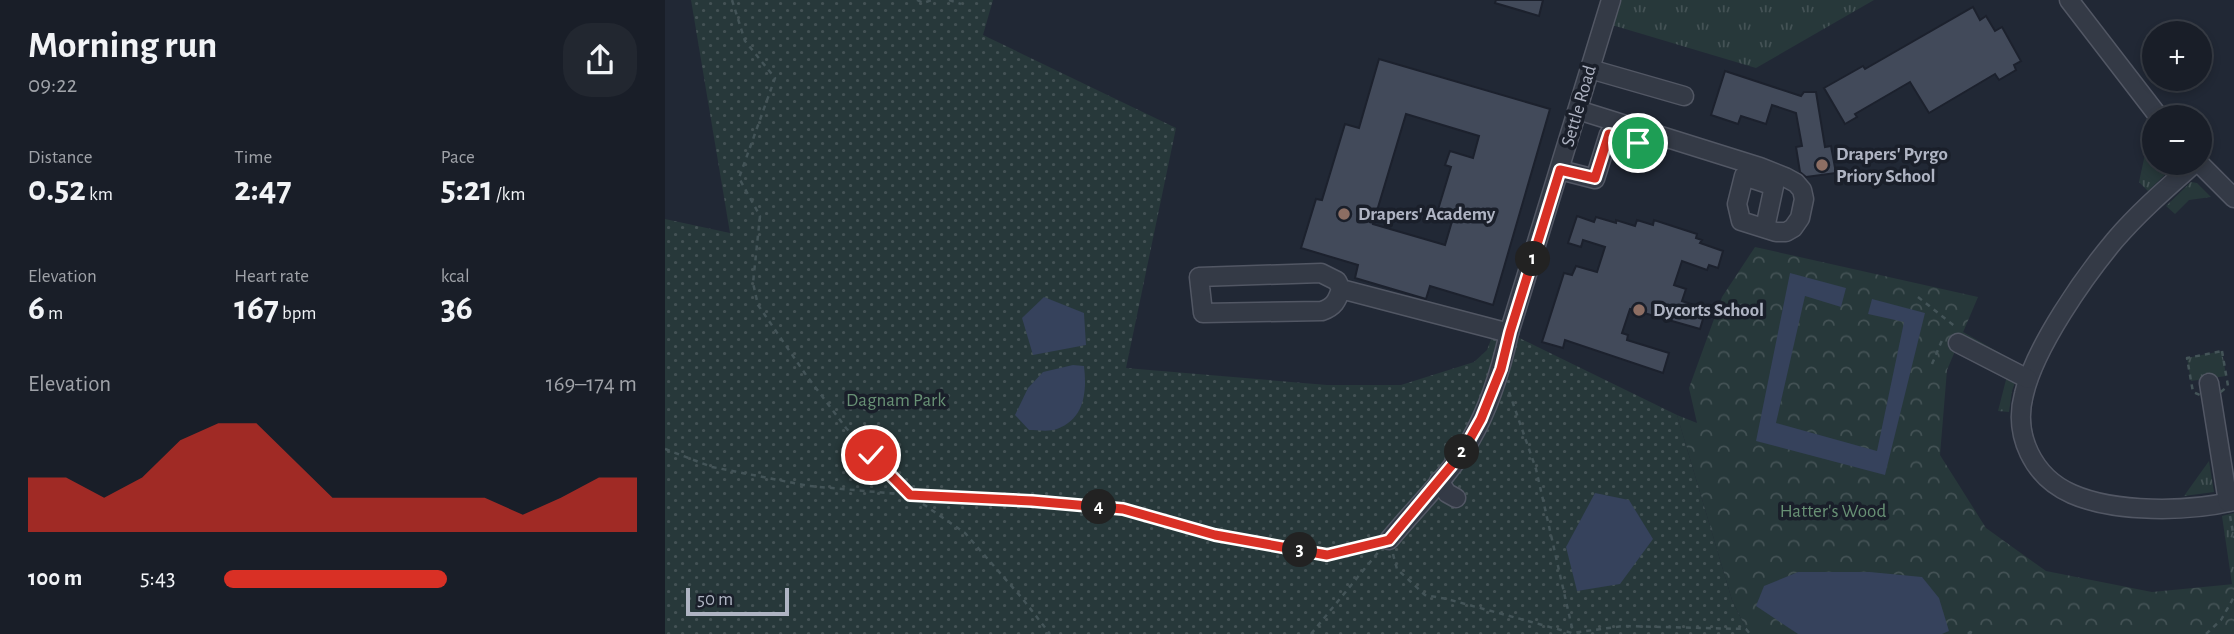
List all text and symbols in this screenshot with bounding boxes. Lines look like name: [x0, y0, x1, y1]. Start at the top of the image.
map controls: [2142, 21, 2212, 175]
button: +: [2142, 21, 2212, 91]
button: share: [563, 23, 637, 97]
text: Morning run: [28, 27, 217, 65]
street label: Settle Road: [1558, 63, 1600, 149]
text: 09:22: [28, 74, 77, 97]
button: −: [2142, 105, 2212, 175]
pin: [1608, 113, 1668, 173]
icon: arrive: [1619, 124, 1657, 162]
place label: Drapers' Pyrgo Priory School: [1836, 145, 1948, 186]
text: Distance: [28, 148, 92, 167]
text: Time: [234, 148, 272, 167]
text: Pace: [441, 148, 475, 167]
marker: Drapers' Pyrgo Priory School: [1814, 157, 1830, 173]
text: 0.52: [28, 172, 86, 207]
text: 2:47: [234, 172, 292, 207]
text: 5:21: [441, 172, 493, 207]
text: km: [86, 185, 113, 204]
text: /km: [493, 185, 525, 204]
place label: Drapers' Academy: [1358, 205, 1496, 224]
marker: Drapers' Academy: [1336, 206, 1352, 222]
pin: 1: [1515, 242, 1551, 276]
text: 1: [1529, 249, 1536, 268]
text: Elevation: [28, 267, 97, 286]
text: Heart rate: [234, 267, 309, 286]
text: kcal: [441, 267, 470, 286]
text: 6: [28, 291, 45, 326]
text: 167: [234, 291, 279, 326]
text: 36: [441, 291, 473, 326]
place label: Dycorts School: [1653, 301, 1764, 320]
marker: Dycorts School: [1631, 302, 1647, 318]
text: m: [45, 304, 63, 323]
text: bpm: [279, 304, 317, 323]
text: Elevation: [28, 373, 111, 396]
text: 169–174 m: [546, 373, 637, 396]
park label: Dagnam Park: [846, 391, 946, 410]
pin: [841, 425, 901, 485]
pin: 2: [1445, 434, 1479, 470]
icon: check: [852, 436, 890, 474]
text: 2: [1457, 442, 1466, 461]
pin: 4: [1081, 490, 1117, 524]
text: 4: [1094, 497, 1103, 516]
park label: Hatter's Wood: [1780, 502, 1886, 521]
pin: 3: [1283, 532, 1317, 568]
text: 3: [1295, 540, 1304, 559]
text: 100 m: [28, 567, 82, 590]
text: 5:43: [140, 567, 175, 590]
scale bar: [686, 585, 789, 617]
text: 50 m: [697, 590, 733, 609]

